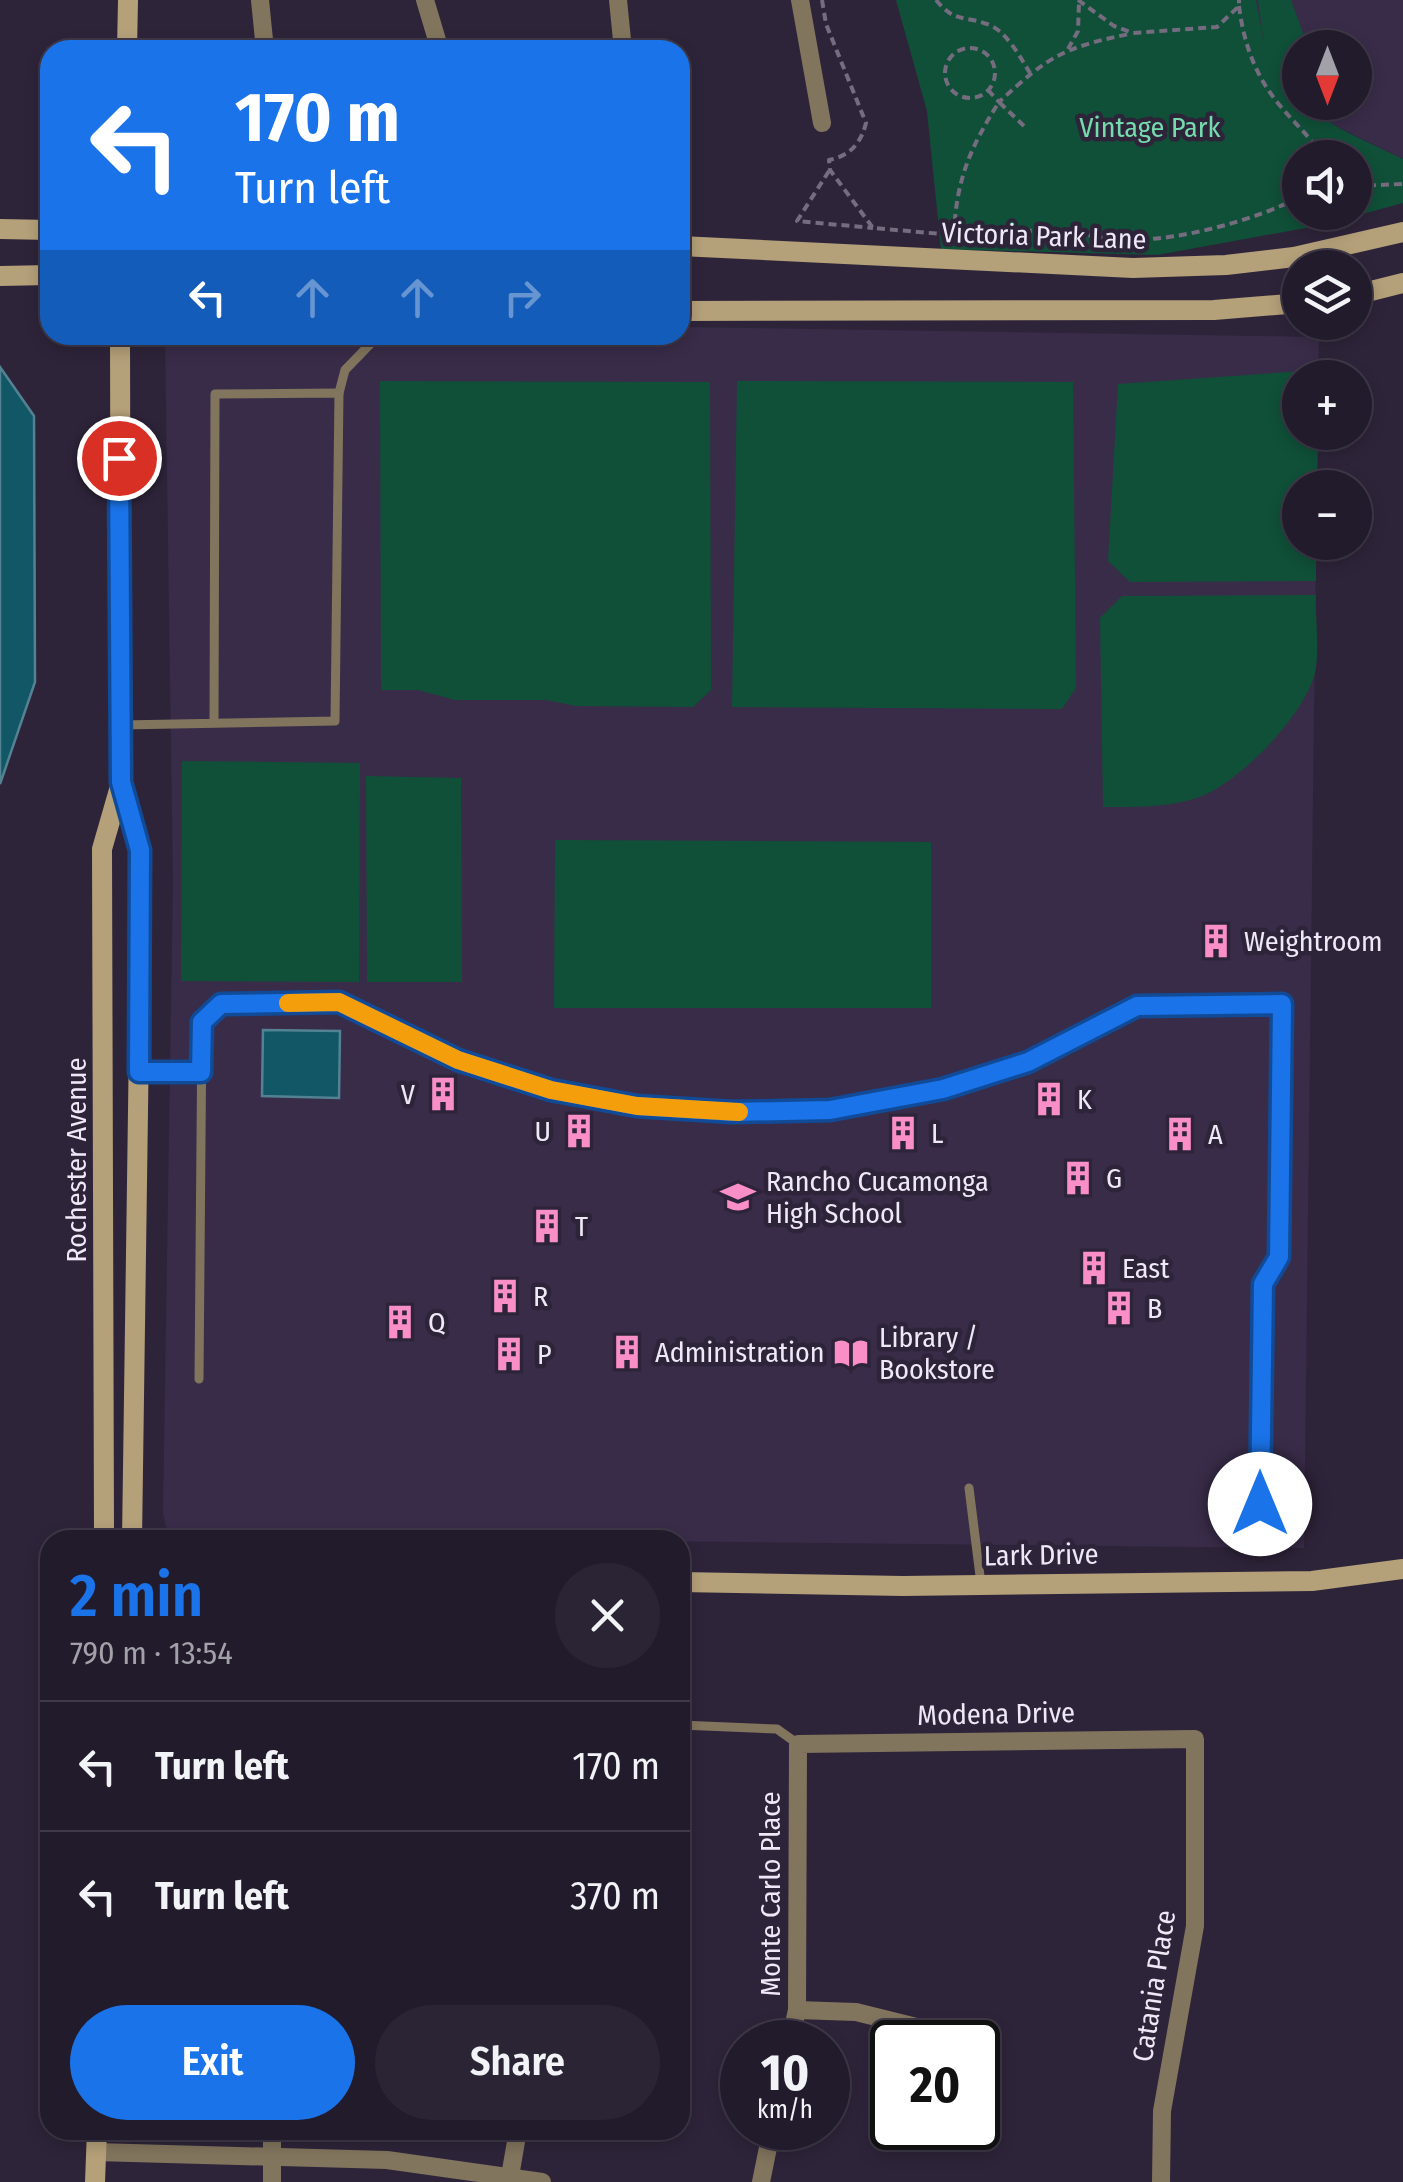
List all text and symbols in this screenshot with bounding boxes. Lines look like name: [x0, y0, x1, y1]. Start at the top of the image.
north arrow: [1282, 30, 1372, 120]
map controls: [1282, 30, 1372, 560]
text: 170 m: [235, 76, 400, 160]
icon: left: [70, 80, 200, 210]
park label: Vintage Park: [1079, 111, 1222, 144]
button: sound: [1282, 140, 1372, 230]
text: Turn left: [235, 161, 390, 215]
street label: Victoria Park Lane: [941, 216, 1147, 256]
button: layers: [1282, 250, 1372, 340]
icon: left: [180, 270, 235, 325]
icon: ahead: [285, 270, 340, 325]
icon: ahead: [390, 270, 445, 325]
icon: right: [495, 270, 550, 325]
button: +: [1282, 360, 1372, 450]
pin: [77, 416, 162, 501]
icon: arrive: [92, 431, 147, 486]
button: −: [1282, 470, 1372, 560]
building icon: Weightroom: [1197, 922, 1235, 960]
place label: Weightroom: [1244, 925, 1383, 958]
street label: Rochester Avenue: [60, 1057, 93, 1263]
building icon: V: [424, 1075, 462, 1113]
place label: V: [401, 1078, 416, 1111]
building icon: K: [1030, 1080, 1068, 1118]
place label: K: [1077, 1083, 1092, 1116]
building icon: U: [560, 1112, 598, 1150]
building icon: L: [884, 1114, 922, 1152]
place label: U: [535, 1115, 551, 1148]
building icon: A: [1161, 1115, 1199, 1153]
place label: L: [931, 1117, 944, 1150]
place label: A: [1208, 1118, 1223, 1151]
building icon: G: [1059, 1159, 1097, 1197]
place label: G: [1106, 1162, 1122, 1195]
place label: Rancho Cucamonga High School: [766, 1165, 989, 1230]
school or university icon: Rancho Cucamonga High School: [719, 1178, 757, 1216]
building icon: T: [528, 1207, 566, 1245]
place label: T: [575, 1210, 588, 1243]
building icon: East: [1075, 1249, 1113, 1287]
place label: East: [1122, 1252, 1170, 1285]
building icon: R: [486, 1277, 524, 1315]
place label: R: [533, 1280, 548, 1313]
building icon: B: [1100, 1289, 1138, 1327]
place label: B: [1147, 1292, 1162, 1325]
building icon: Q: [381, 1303, 419, 1341]
place label: Q: [428, 1306, 446, 1339]
place label: Library / Bookstore: [879, 1321, 995, 1386]
building icon: Administration: [608, 1333, 646, 1371]
library icon: Library / Bookstore: [832, 1334, 870, 1372]
building icon: P: [490, 1335, 528, 1373]
place label: Administration: [655, 1336, 825, 1369]
place label: P: [537, 1338, 552, 1371]
position arrow: [1208, 1452, 1312, 1556]
street label: Lark Drive: [983, 1538, 1099, 1572]
text: 2 min: [70, 1560, 203, 1632]
button: close: [555, 1563, 660, 1668]
text: 790 m · 13:54: [70, 1634, 233, 1672]
street label: Modena Drive: [917, 1696, 1075, 1732]
icon: left: [70, 1739, 125, 1794]
text: Turn left: [155, 1743, 289, 1789]
text: 170 m: [572, 1743, 660, 1789]
street label: Monte Carlo Place: [754, 1791, 787, 1997]
icon: left: [70, 1869, 125, 1924]
text: Turn left: [155, 1873, 289, 1919]
text: 370 m: [570, 1873, 660, 1919]
street label: Catania Place: [1126, 1908, 1182, 2064]
button: Exit: [70, 2005, 355, 2120]
button: Share: [375, 2005, 660, 2120]
speed limit sign: 20: [870, 2020, 1000, 2150]
text: 10: [761, 2043, 809, 2103]
text: km/h: [757, 2095, 813, 2125]

